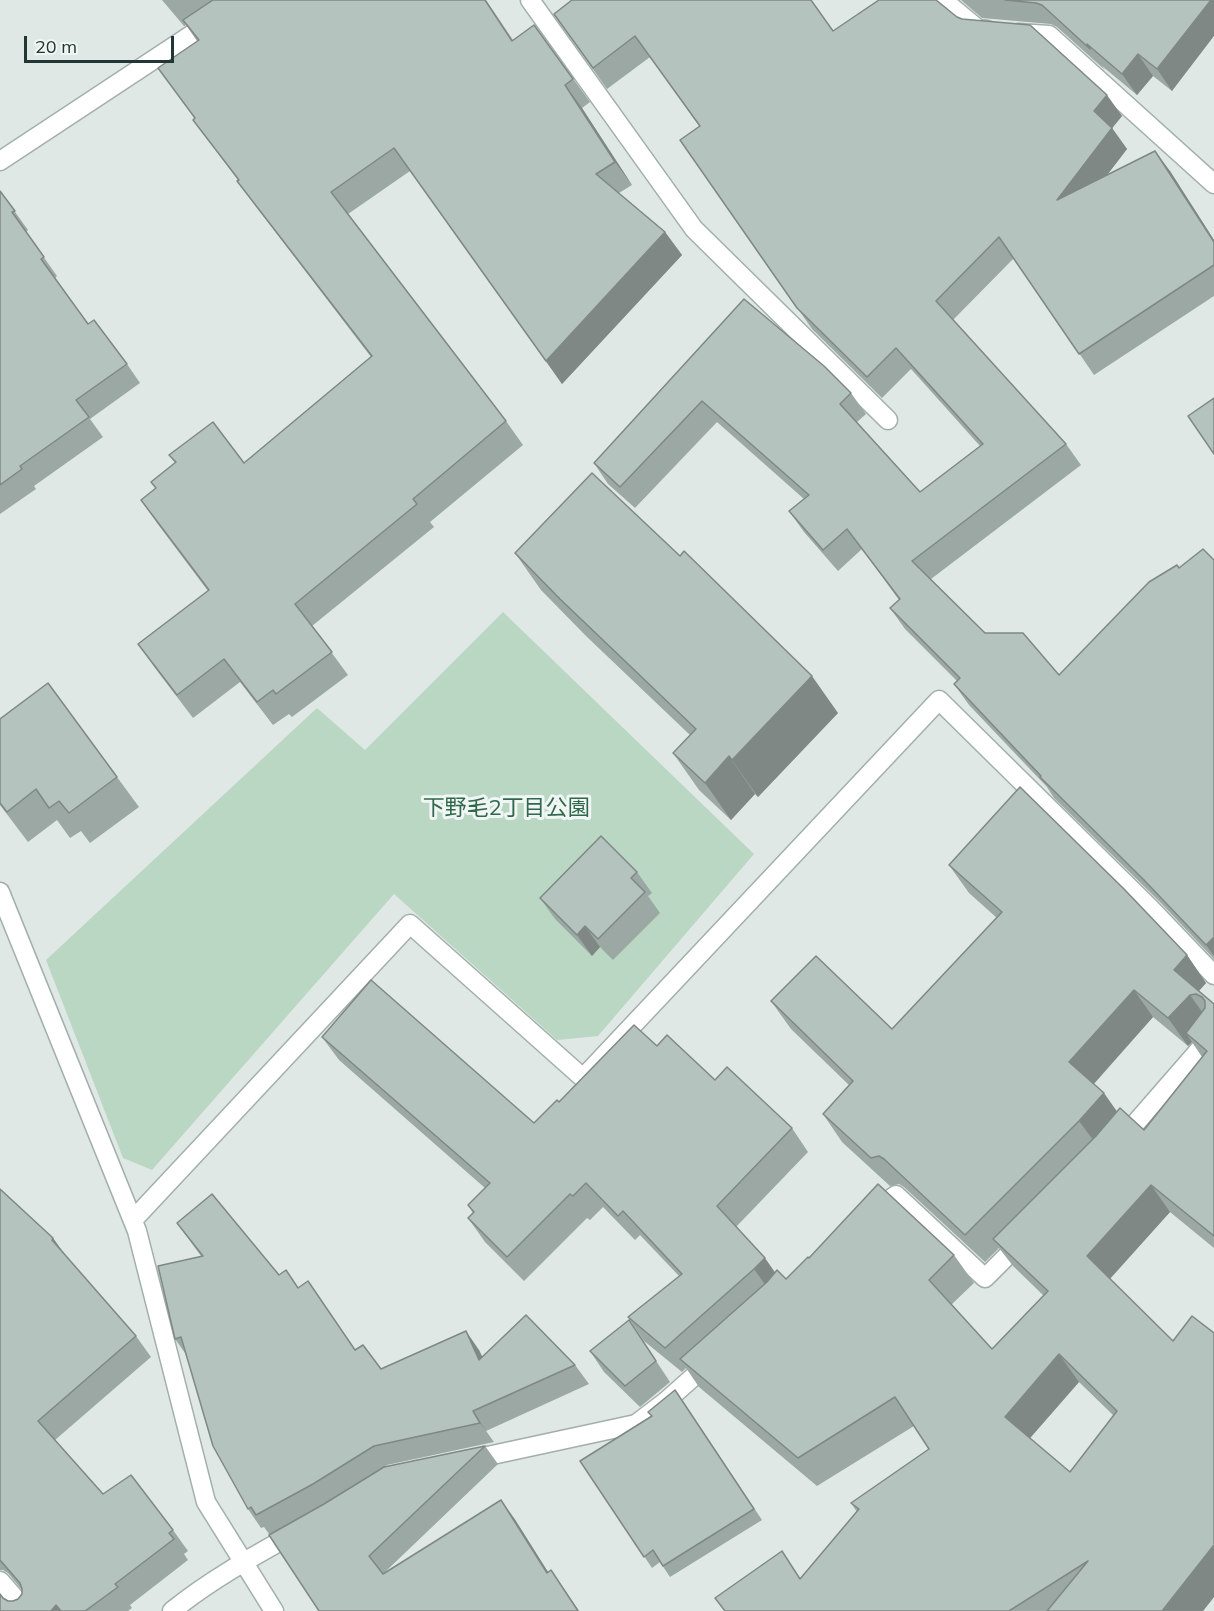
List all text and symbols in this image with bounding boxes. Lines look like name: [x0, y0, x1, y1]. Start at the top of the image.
scale bar: [27, 24, 177, 62]
text: 20 m: [35, 35, 77, 58]
park label: 下野毛2丁目公園: [422, 795, 590, 821]

